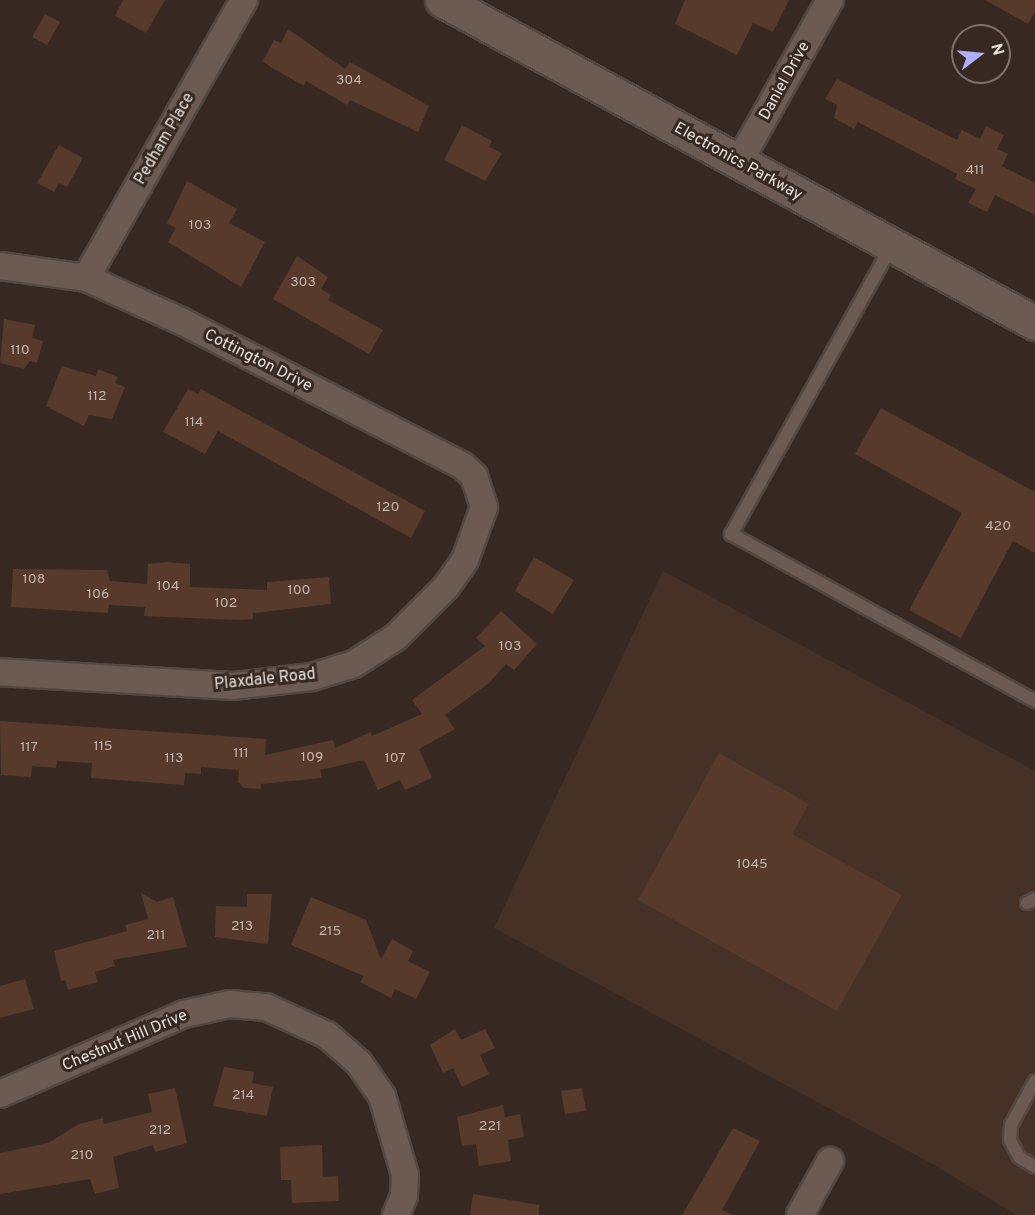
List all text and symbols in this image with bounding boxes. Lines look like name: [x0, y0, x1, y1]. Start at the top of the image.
north arrow: [951, 24, 1011, 84]
street label: Daniel Drive: [756, 38, 814, 124]
text: N: [985, 41, 1008, 58]
house number: 304: [336, 73, 362, 89]
street label: Pedham Place: [131, 90, 199, 188]
street label: Electronics Parkway: [671, 119, 805, 205]
house number: 411: [965, 163, 985, 179]
house number: 103: [189, 218, 211, 234]
house number: 303: [290, 275, 316, 291]
street label: Cottington Drive: [201, 326, 315, 396]
house number: 110: [10, 343, 30, 359]
house number: 112: [87, 389, 107, 405]
house number: 114: [185, 415, 203, 431]
house number: 120: [377, 500, 399, 516]
house number: 420: [985, 519, 1011, 535]
house number: 108: [23, 572, 45, 588]
house number: 104: [157, 579, 179, 595]
house number: 100: [287, 583, 311, 599]
house number: 106: [87, 587, 109, 603]
house number: 102: [215, 596, 237, 612]
house number: 103: [499, 639, 521, 655]
street label: Plaxdale Road: [213, 665, 317, 695]
house number: 115: [93, 739, 113, 755]
house number: 117: [20, 740, 38, 756]
house number: 111: [233, 746, 249, 762]
house number: 109: [301, 750, 323, 766]
house number: 113: [165, 751, 183, 767]
house number: 107: [384, 751, 406, 767]
house number: 1045: [736, 857, 768, 873]
house number: 213: [231, 919, 253, 935]
house number: 215: [319, 924, 341, 940]
house number: 211: [146, 928, 166, 944]
street label: Chestnut Hill Drive: [60, 1006, 190, 1076]
house number: 214: [232, 1088, 254, 1104]
house number: 221: [479, 1119, 501, 1135]
house number: 212: [149, 1123, 171, 1139]
house number: 210: [71, 1148, 93, 1164]

